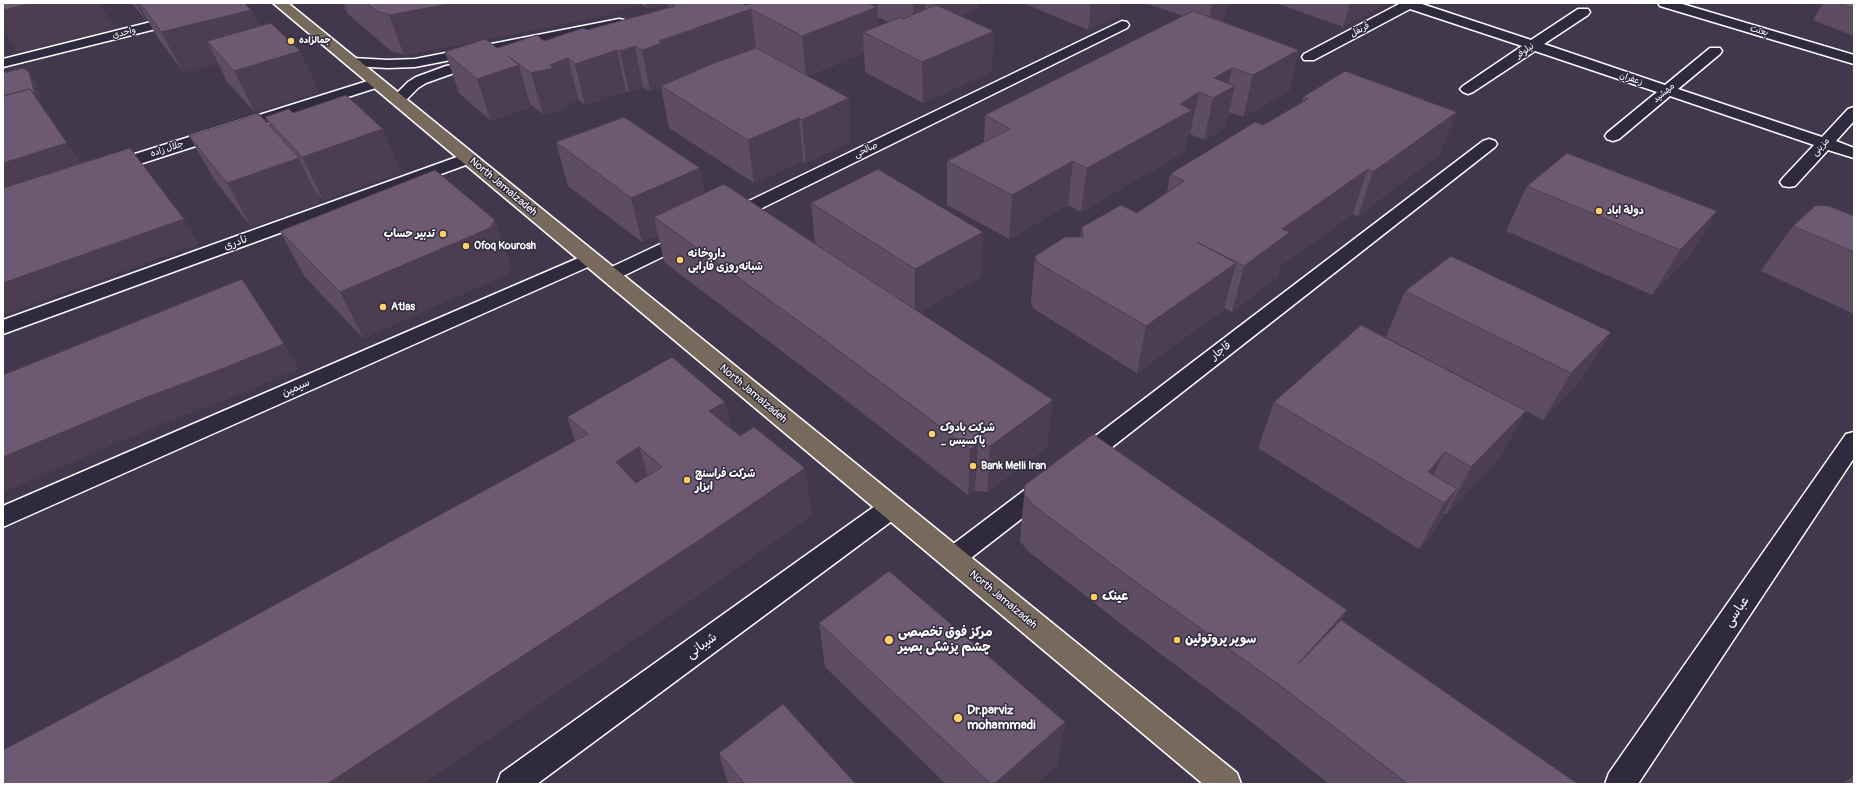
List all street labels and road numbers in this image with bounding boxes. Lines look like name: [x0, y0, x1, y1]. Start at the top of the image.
street label: قرنفل: [1348, 20, 1372, 40]
street label: بعثت: [1749, 23, 1769, 39]
street label: واحدی: [111, 25, 137, 41]
street label: نیلوفر: [1514, 41, 1536, 61]
street label: زعفران: [1618, 70, 1644, 88]
street label: مهشید: [1651, 81, 1677, 105]
street label: مزینی: [1810, 136, 1832, 158]
street label: جلال زاده: [149, 139, 185, 159]
street label: صالحی: [852, 140, 880, 160]
street label: North Jamalzadeh: [467, 155, 539, 219]
street label: نادری: [222, 233, 250, 253]
street label: قاجار: [1208, 339, 1234, 363]
street label: North Jamalzadeh: [717, 362, 789, 426]
street label: سیمین: [280, 376, 312, 400]
street label: North Jamalzadeh: [967, 568, 1039, 632]
street label: عباسی: [1721, 594, 1753, 630]
street label: شیبانی: [684, 630, 720, 662]

